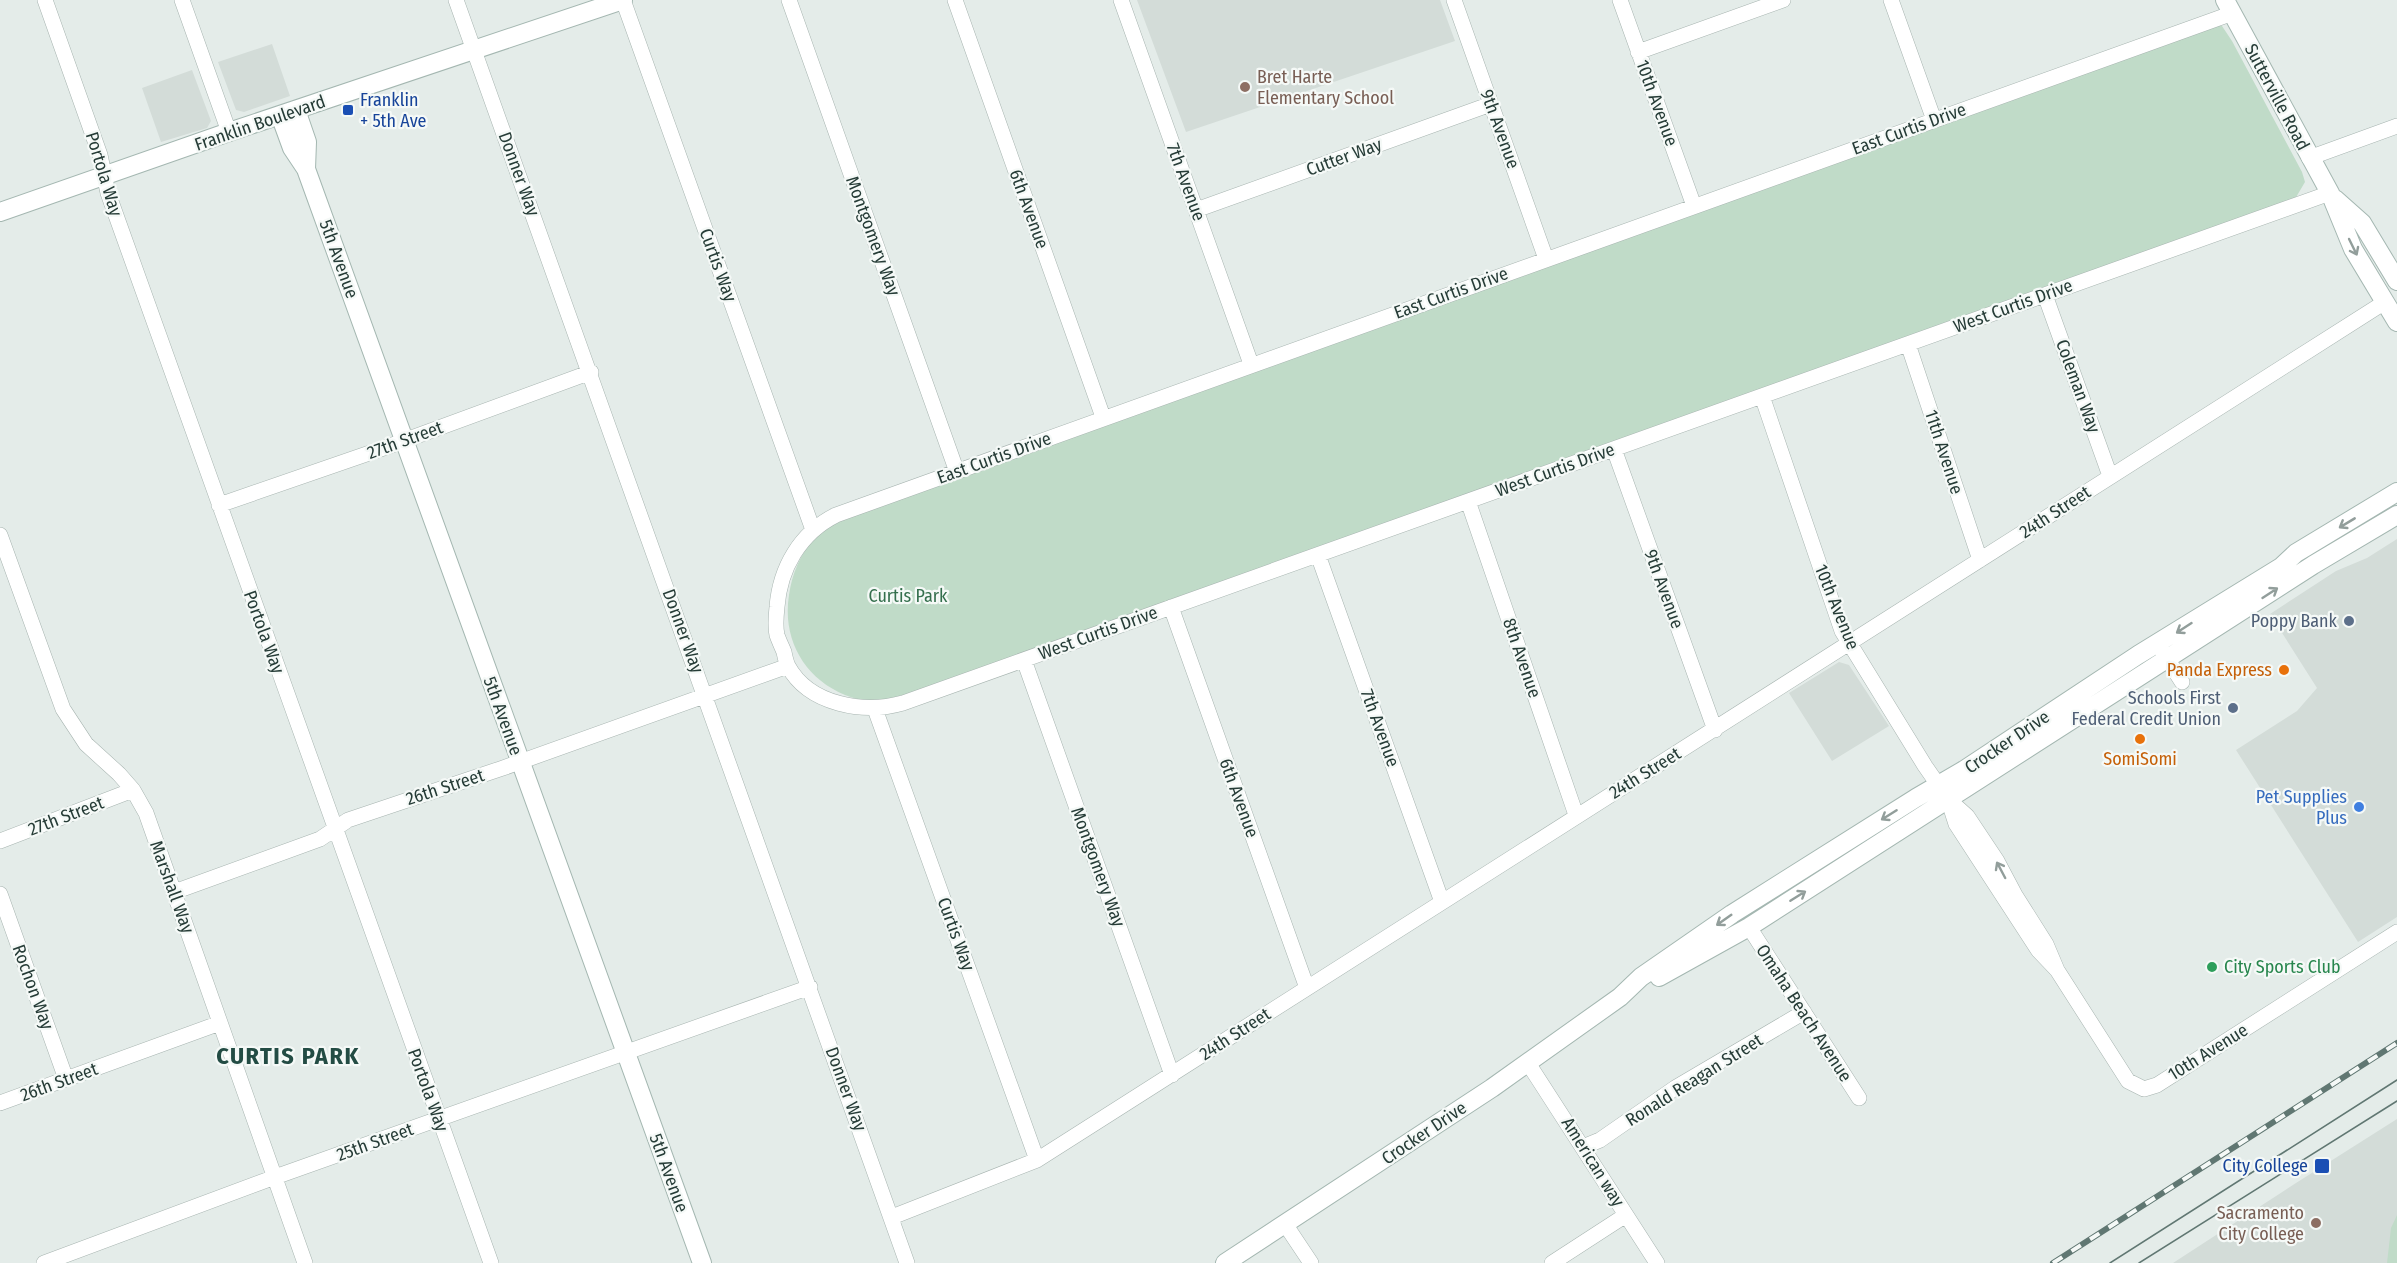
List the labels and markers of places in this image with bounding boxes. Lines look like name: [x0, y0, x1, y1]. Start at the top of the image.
place label: Bret Harte Elementary School: [1257, 66, 1394, 109]
marker: Bret Harte Elementary School: [1238, 80, 1252, 94]
place label: Franklin + 5th Ave: [360, 89, 427, 132]
marker: Franklin + 5th Ave: [341, 103, 355, 117]
place label: Poppy Bank: [2251, 610, 2338, 632]
marker: Poppy Bank: [2342, 614, 2356, 628]
place label: Panda Express: [2167, 659, 2272, 681]
marker: Panda Express: [2277, 663, 2291, 677]
place label: Schools First Federal Credit Union: [2072, 687, 2221, 730]
marker: Schools First Federal Credit Union: [2226, 701, 2240, 715]
marker: SomiSomi: [2133, 732, 2147, 746]
place label: SomiSomi: [2103, 748, 2177, 770]
place label: Pet Supplies Plus: [2256, 786, 2347, 829]
marker: Pet Supplies Plus: [2352, 800, 2366, 814]
place label: City Sports Club: [2224, 956, 2341, 978]
marker: City Sports Club: [2205, 960, 2219, 974]
place label: City College: [2223, 1155, 2308, 1177]
marker: City College: [2313, 1157, 2331, 1175]
place label: Sacramento City College: [2217, 1202, 2304, 1245]
marker: Sacramento City College: [2309, 1216, 2323, 1230]

